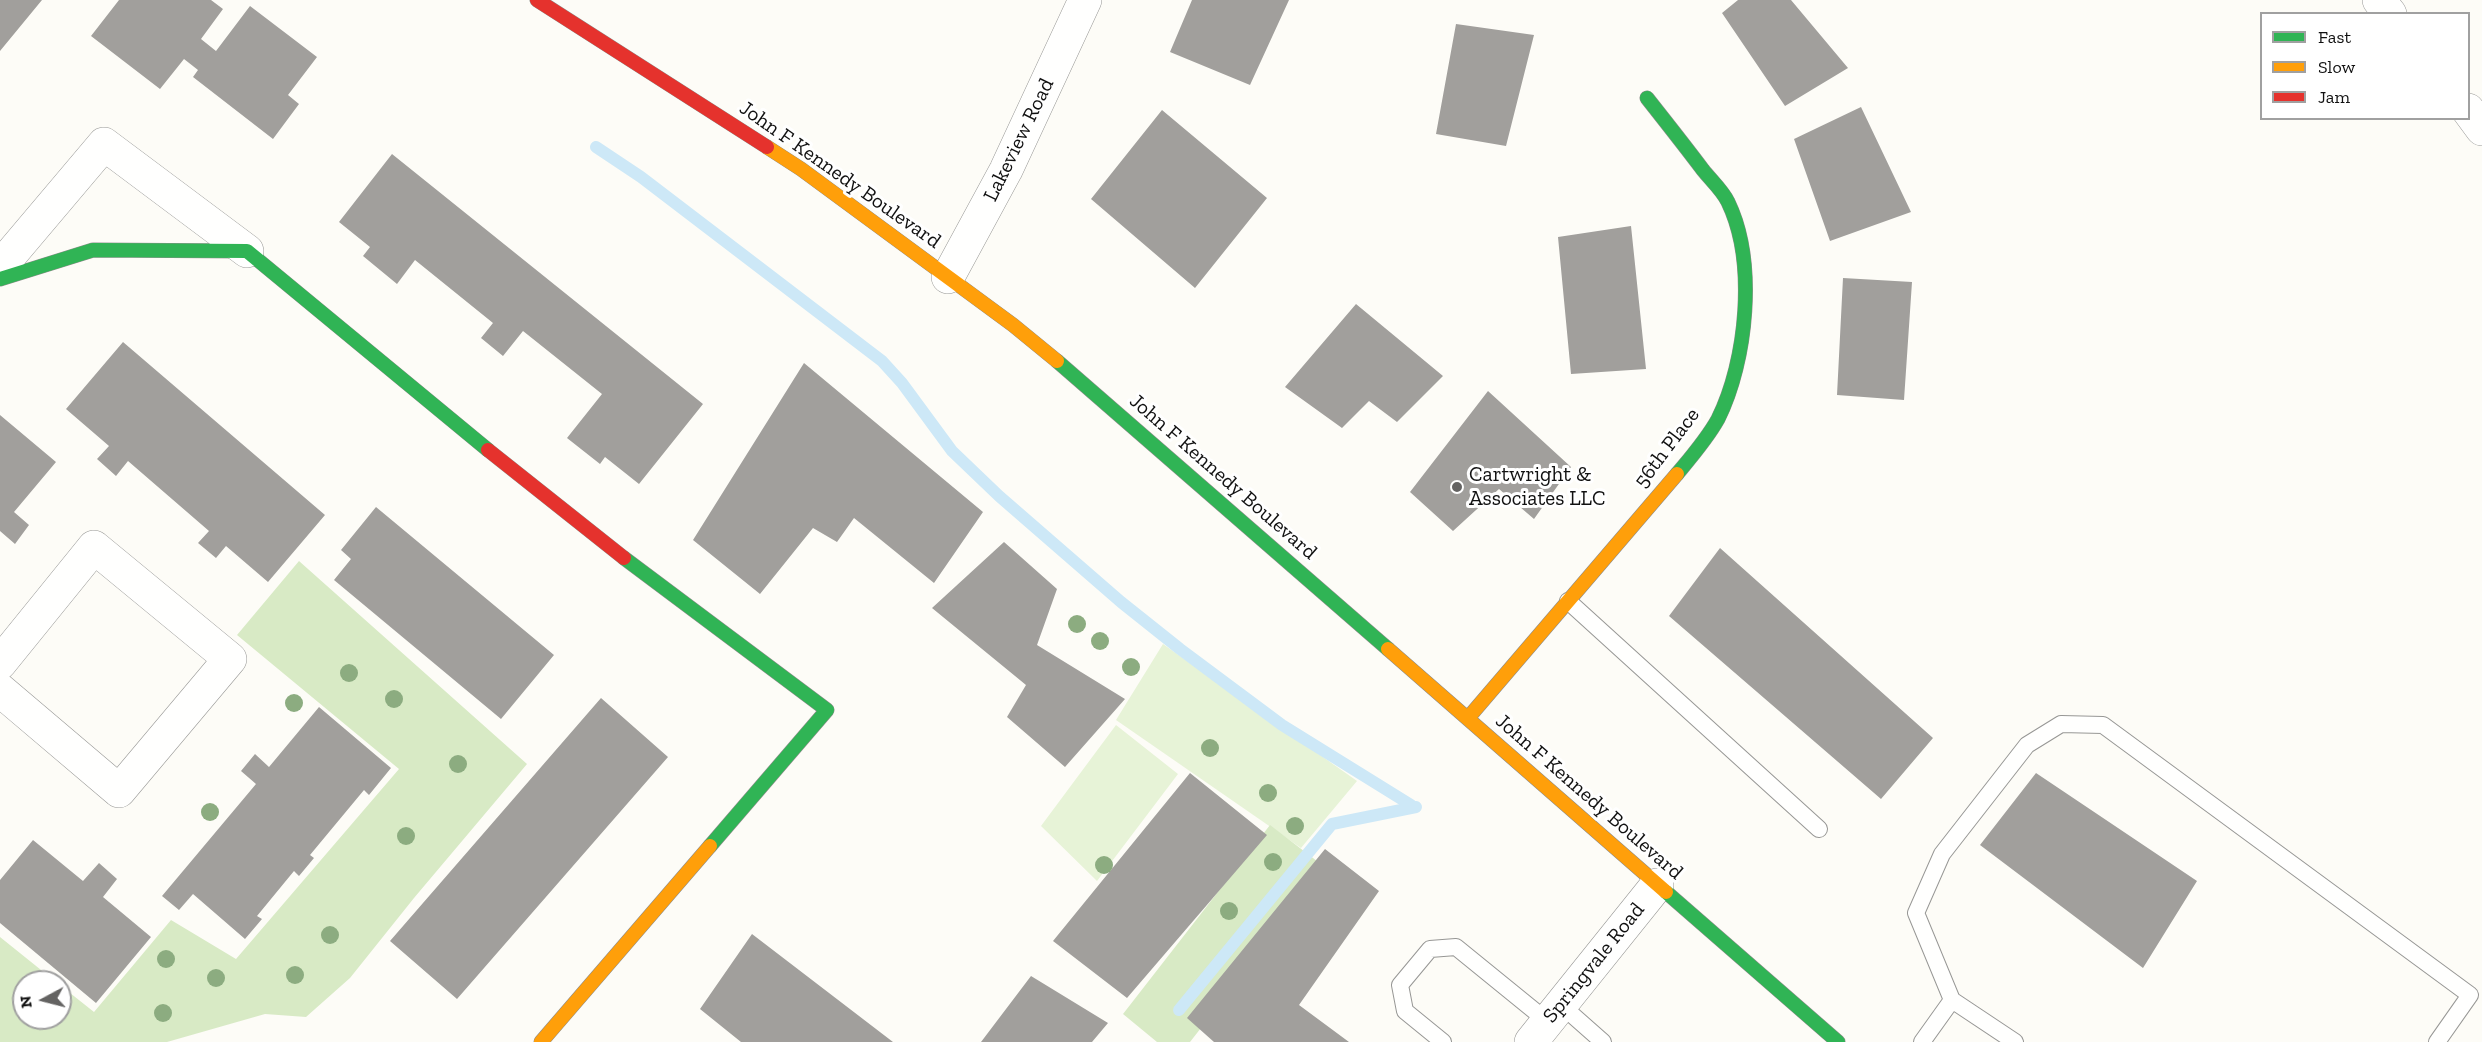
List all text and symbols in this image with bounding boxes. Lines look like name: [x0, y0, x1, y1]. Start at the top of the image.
legend: [2260, 12, 2470, 120]
text: Fast: [2318, 26, 2351, 48]
text: Slow: [2318, 56, 2355, 78]
street label: Lakeview Road: [978, 74, 1060, 206]
text: Jam: [2318, 86, 2350, 108]
street label: John F Kennedy Boulevard: [734, 96, 946, 254]
street label: John F Kennedy Boulevard: [1124, 389, 1322, 565]
street label: 56th Place: [1629, 403, 1705, 493]
place label: Cartwright & Associates LLC: [1469, 462, 1606, 512]
marker: Cartwright & Associates LLC: [1450, 480, 1464, 494]
street label: John F Kennedy Boulevard: [1490, 709, 1688, 885]
street label: Springvale Road: [1538, 898, 1650, 1028]
north arrow: [12, 970, 72, 1030]
text: N: [15, 995, 36, 1009]

